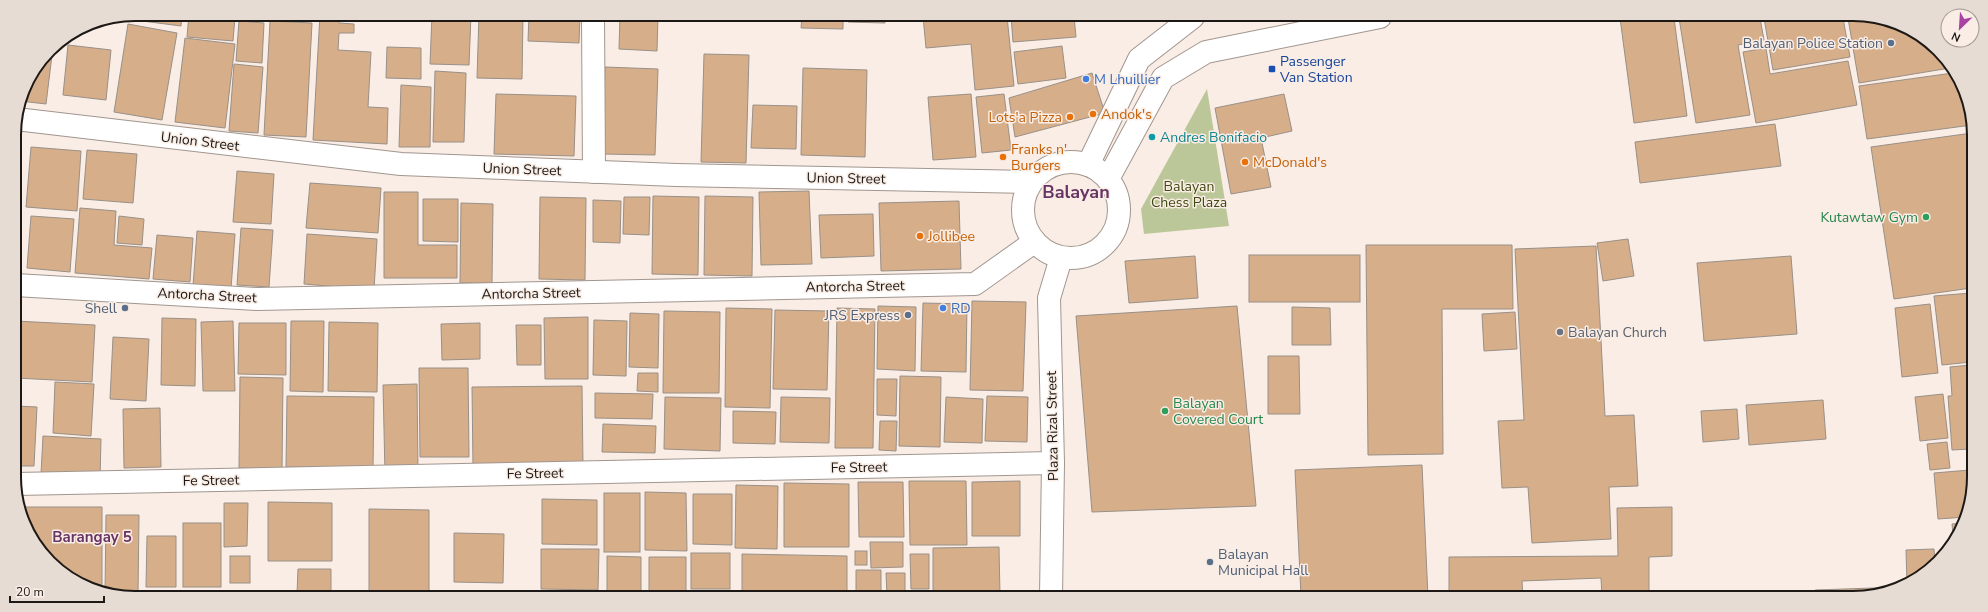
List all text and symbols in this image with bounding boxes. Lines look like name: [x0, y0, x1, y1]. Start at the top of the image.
north arrow: [1940, 8, 1980, 48]
text: N: [1949, 28, 1963, 45]
place label: Balayan Police Station: [1743, 34, 1883, 53]
marker: Balayan Police Station: [1886, 38, 1896, 48]
place label: Passenger Van Station: [1279, 52, 1353, 87]
marker: Passenger Van Station: [1267, 64, 1277, 74]
place label: M Lhuillier: [1094, 70, 1160, 89]
marker: M Lhuillier: [1081, 74, 1091, 84]
place label: Andok's: [1101, 105, 1152, 124]
place label: Lots'a Pizza: [989, 108, 1062, 127]
marker: Andok's: [1088, 109, 1098, 119]
marker: Lots'a Pizza: [1065, 112, 1075, 122]
street label: Union Street: [160, 127, 240, 156]
place label: Andres Bonifacio: [1160, 128, 1267, 147]
marker: Andres Bonifacio: [1147, 132, 1157, 142]
place label: Franks n' Burgers: [1011, 140, 1067, 175]
marker: Franks n' Burgers: [998, 152, 1008, 162]
place label: McDonald's: [1253, 153, 1327, 172]
marker: McDonald's: [1240, 157, 1250, 167]
street label: Union Street: [482, 159, 562, 180]
street label: Union Street: [806, 168, 886, 189]
park label: Balayan Chess Plaza: [1151, 177, 1227, 212]
district label: Balayan: [1042, 180, 1110, 204]
place label: Kutawtaw Gym: [1820, 208, 1918, 227]
marker: Kutawtaw Gym: [1921, 212, 1931, 222]
place label: Jollibee: [927, 227, 975, 246]
marker: Jollibee: [915, 231, 925, 241]
street label: Antorcha Street: [805, 276, 905, 297]
street label: Antorcha Street: [157, 283, 257, 308]
street label: Antorcha Street: [481, 283, 581, 304]
place label: Shell: [85, 299, 118, 318]
place label: RD: [951, 299, 971, 318]
marker: Shell: [120, 303, 130, 313]
marker: RD: [938, 303, 948, 313]
place label: JRS Express: [823, 306, 900, 325]
marker: JRS Express: [903, 310, 913, 320]
place label: Balayan Church: [1568, 323, 1667, 342]
marker: Balayan Church: [1555, 327, 1565, 337]
street label: Plaza Rizal Street: [1042, 371, 1063, 481]
place label: Balayan Covered Court: [1173, 394, 1263, 429]
marker: Balayan Covered Court: [1160, 406, 1170, 416]
street label: Fe Street: [831, 458, 888, 477]
street label: Fe Street: [507, 464, 564, 483]
street label: Fe Street: [183, 471, 240, 490]
district label: Barangay 5: [52, 527, 132, 547]
place label: Balayan Municipal Hall: [1218, 545, 1309, 580]
marker: Balayan Municipal Hall: [1205, 557, 1215, 567]
scale bar: [10, 578, 104, 604]
text: 20 m: [16, 584, 44, 600]

